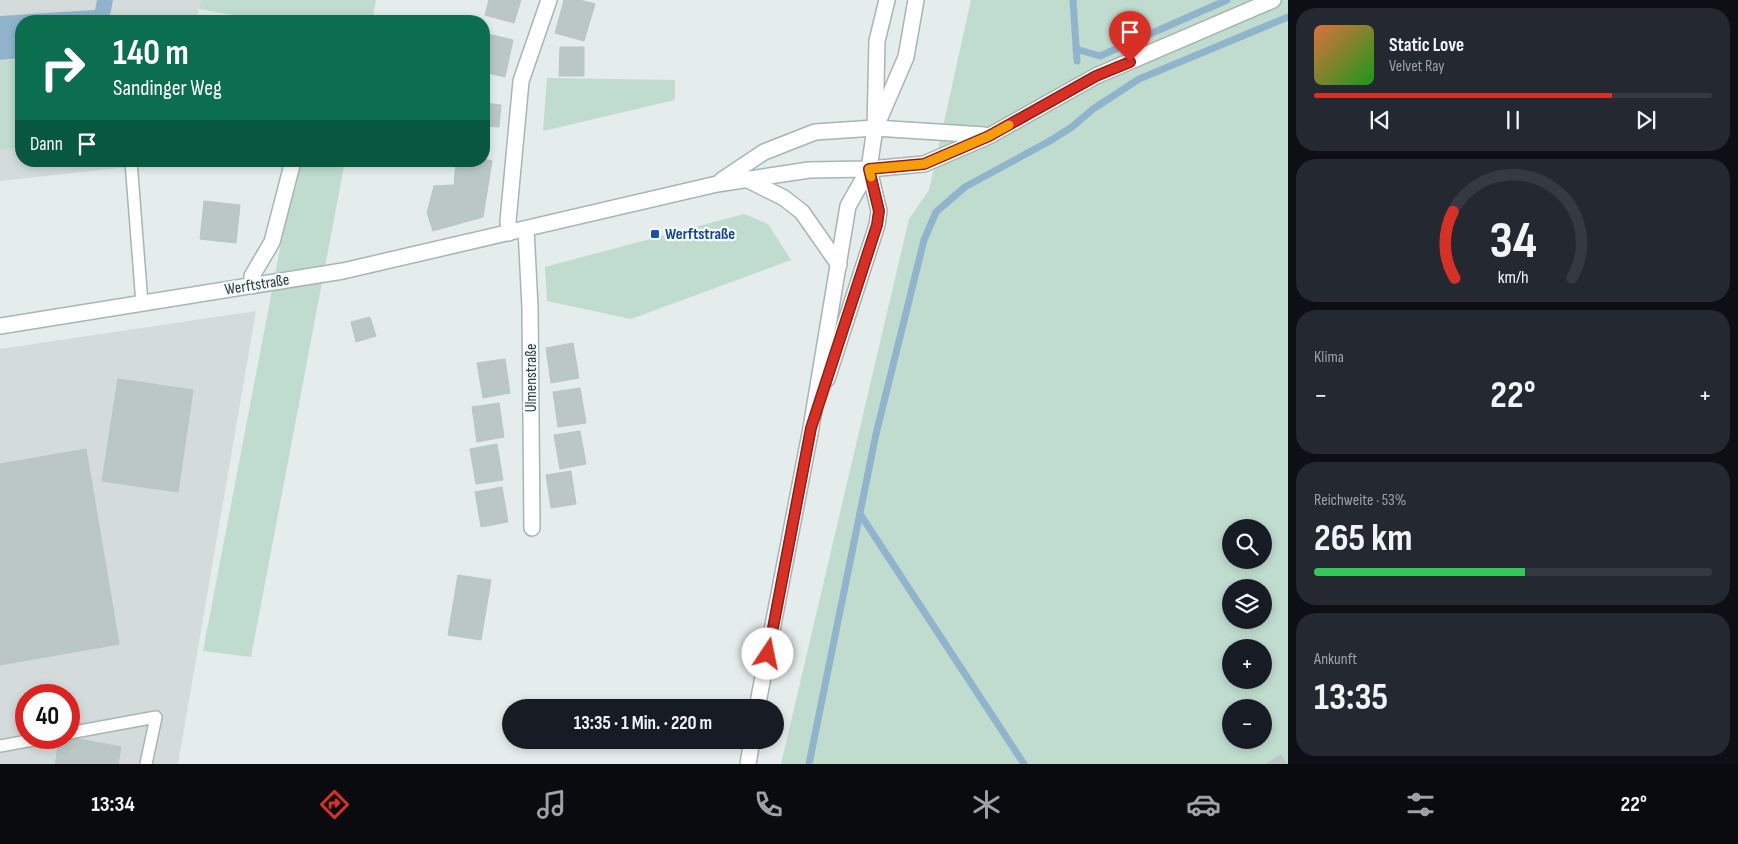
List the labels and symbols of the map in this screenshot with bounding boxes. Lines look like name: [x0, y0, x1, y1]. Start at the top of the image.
pin: [1109, 11, 1151, 62]
place label: Werftstraße: [665, 225, 735, 244]
marker: Werftstraße: [649, 228, 661, 240]
street label: Werftstraße: [223, 271, 291, 299]
street label: Ulmenstraße: [522, 344, 541, 412]
position arrow: [741, 627, 793, 679]
speed limit sign: 40: [15, 684, 80, 749]

